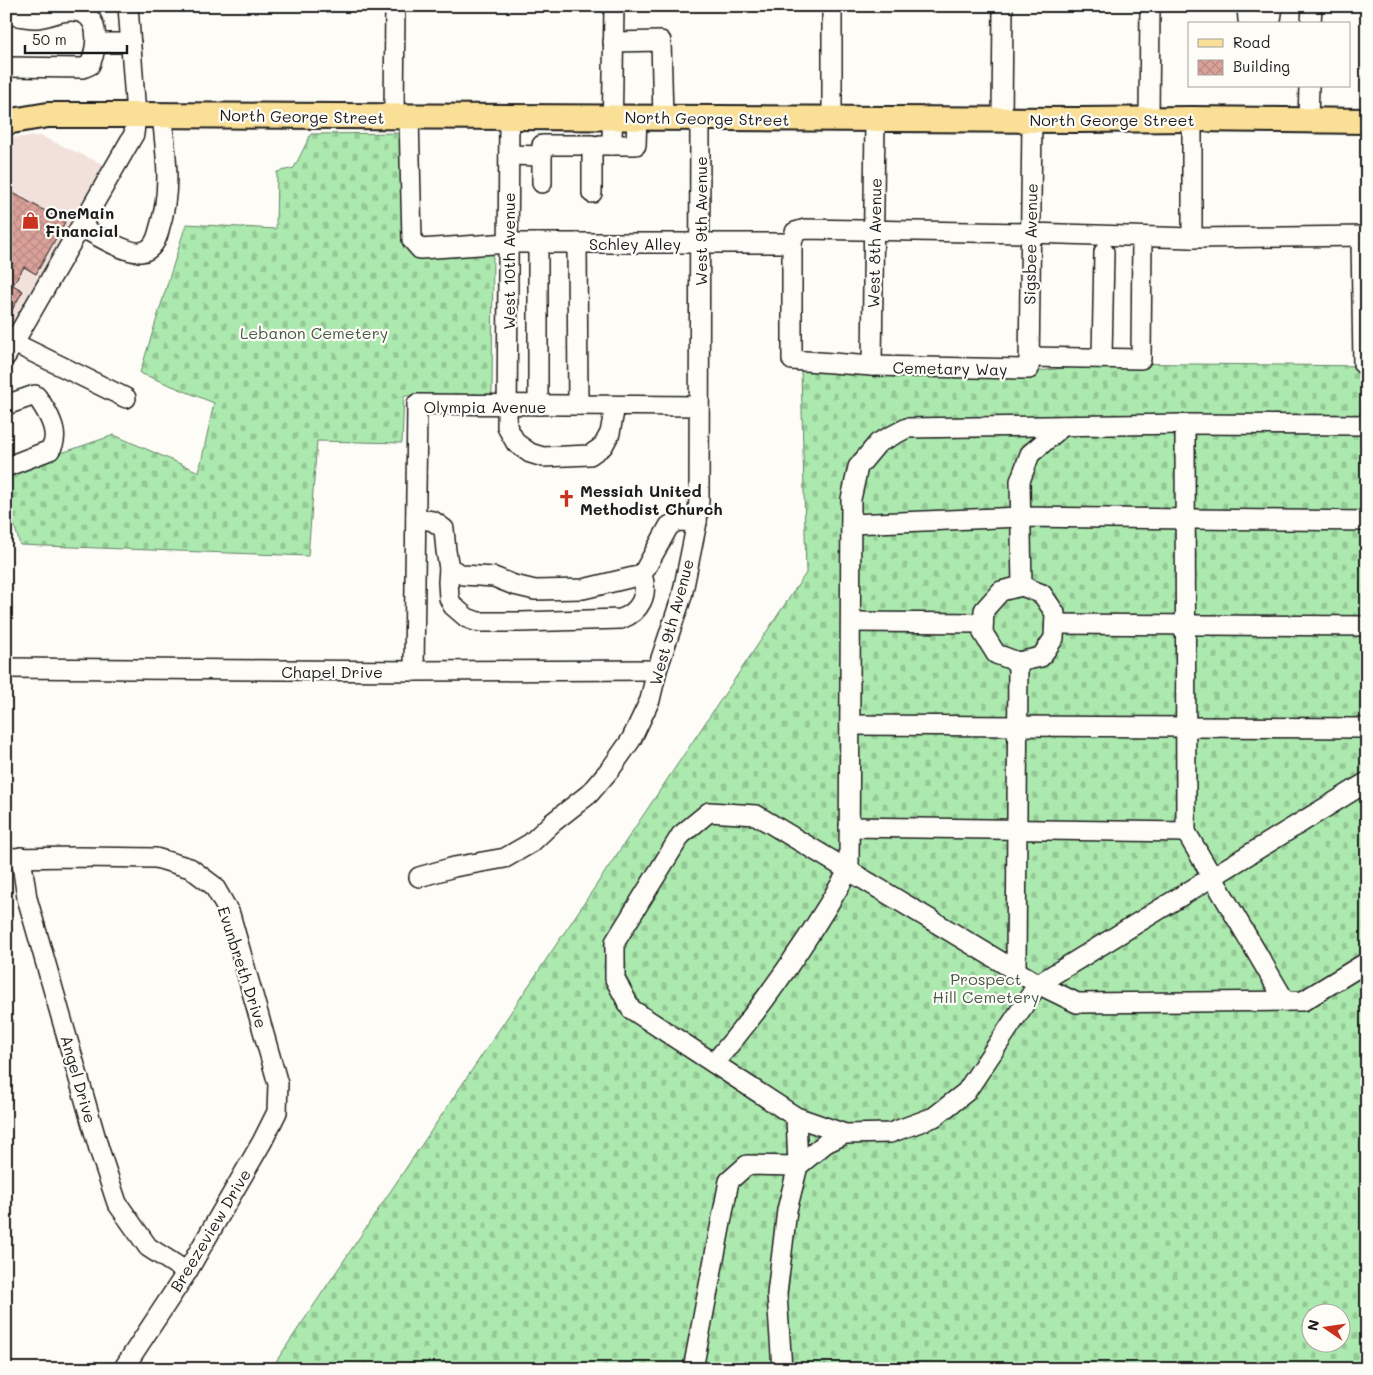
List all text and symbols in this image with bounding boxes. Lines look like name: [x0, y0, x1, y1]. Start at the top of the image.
scale bar: [25, 22, 128, 54]
legend: [1188, 22, 1350, 88]
text: 50 m: [32, 29, 67, 49]
text: Road: [1233, 32, 1270, 52]
text: Building: [1233, 56, 1290, 76]
street label: North George Street: [219, 104, 385, 128]
street label: North George Street: [624, 106, 790, 130]
street label: North George Street: [1029, 109, 1195, 130]
street label: West 9th Avenue: [690, 156, 711, 286]
street label: West 8th Avenue: [862, 178, 886, 308]
street label: Sigsbee Avenue: [1018, 183, 1042, 305]
street label: West 10th Avenue: [498, 192, 519, 330]
place label: OneMain Financial: [45, 202, 118, 241]
shop icon: OneMain Financial: [21, 211, 41, 231]
street label: Schley Alley: [589, 233, 681, 254]
park label: Lebanon Cemetery: [240, 322, 388, 343]
street label: Cemetary Way: [892, 356, 1008, 380]
street label: Olympia Avenue: [423, 396, 547, 417]
place label: Messiah United Methodist Church: [580, 480, 723, 519]
church icon: Messiah United Methodist Church: [556, 489, 576, 509]
street label: West 9th Avenue: [644, 557, 698, 687]
street label: Chapel Drive: [281, 661, 383, 682]
street label: Evunbreth Drive: [213, 903, 273, 1031]
park label: Prospect Hill Cemetery: [933, 968, 1039, 1007]
street label: Angel Drive: [56, 1033, 102, 1125]
street label: Breezeview Drive: [165, 1165, 255, 1295]
north arrow: [1300, 1302, 1350, 1352]
text: N: [1302, 1318, 1323, 1332]

